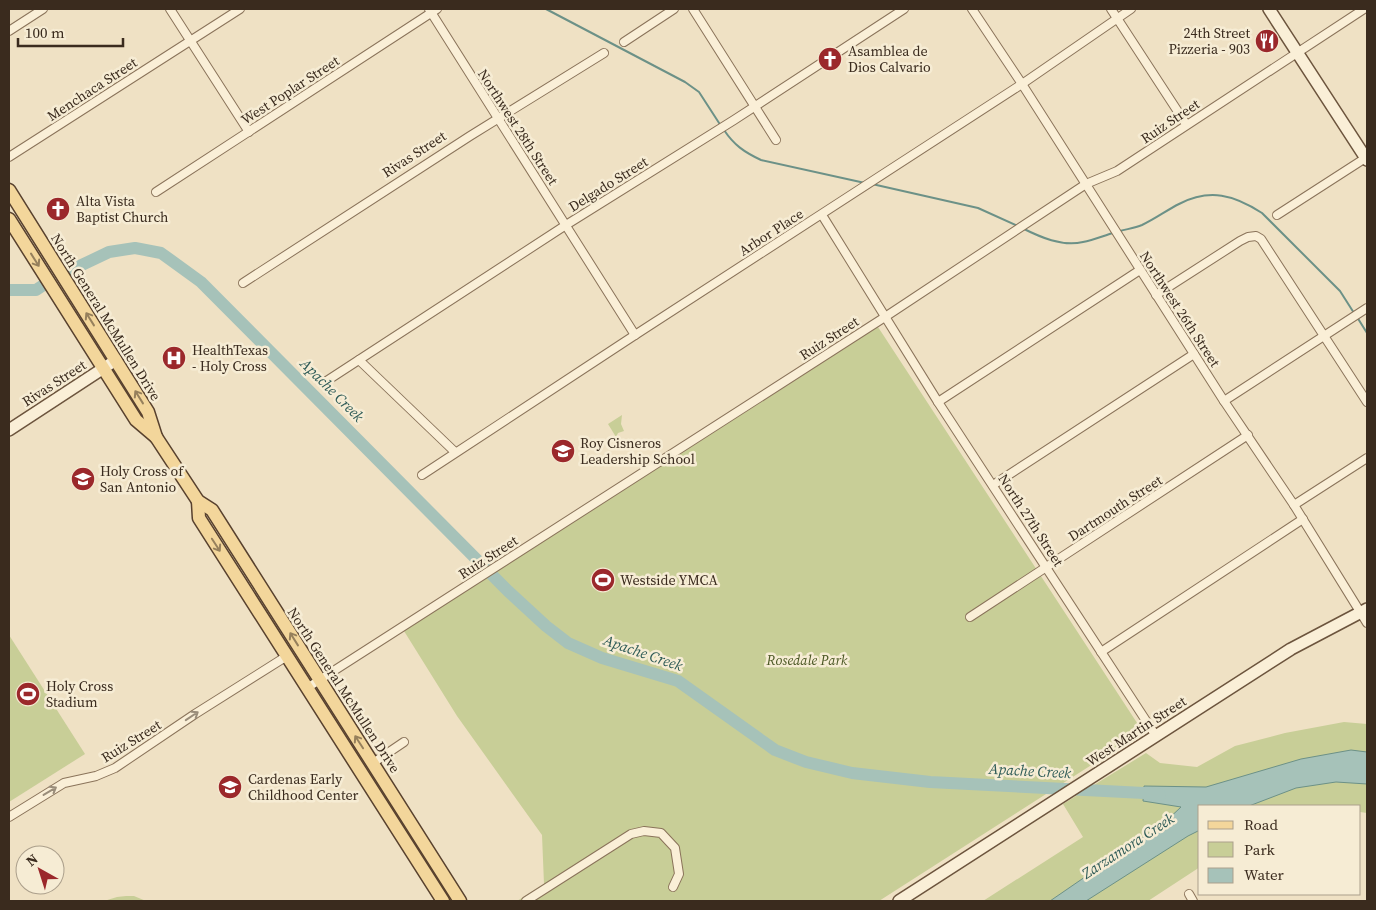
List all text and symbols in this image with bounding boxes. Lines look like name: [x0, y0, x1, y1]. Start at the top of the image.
scale bar: [18, 15, 122, 47]
text: 100 m: [25, 22, 65, 43]
place label: 24th Street Pizzeria - 903: [1168, 23, 1250, 59]
restaurant icon: 24th Street Pizzeria - 903: [1254, 28, 1280, 54]
place label: Asamblea de Dios Calvario: [848, 41, 931, 77]
church icon: Asamblea de Dios Calvario: [817, 46, 843, 72]
street label: West Poplar Street: [237, 50, 343, 129]
street label: Menchaca Street: [43, 52, 141, 126]
street label: Northwest 28th Street: [473, 65, 563, 189]
street label: Ruiz Street: [1137, 94, 1204, 148]
street label: Rivas Street: [378, 126, 450, 182]
street label: Delgado Street: [564, 151, 652, 216]
place label: Alta Vista Baptist Church: [76, 191, 169, 227]
church icon: Alta Vista Baptist Church: [45, 196, 71, 222]
street label: Arbor Place: [735, 204, 807, 260]
street label: North General McMullen Drive: [46, 230, 166, 404]
street label: Northwest 26th Street: [1135, 247, 1225, 371]
one-way arrow: [30, 253, 40, 267]
street label: Ruiz Street: [795, 311, 863, 365]
one-way arrow: [85, 312, 95, 326]
place label: HealthTexas - Holy Cross: [192, 340, 268, 376]
hospital icon: HealthTexas - Holy Cross: [161, 345, 187, 371]
water label: Apache Creek: [295, 352, 370, 427]
street label: Rivas Street: [18, 355, 90, 411]
one-way arrow: [134, 391, 144, 405]
place label: Roy Cisneros Leadership School: [580, 433, 695, 469]
school or university icon: Roy Cisneros Leadership School: [550, 438, 576, 464]
place label: Holy Cross of San Antonio: [100, 461, 184, 497]
school or university icon: Holy Cross of San Antonio: [70, 466, 96, 492]
street label: North 27th Street: [994, 470, 1069, 571]
street label: Dartmouth Street: [1064, 470, 1166, 546]
street label: Ruiz Street: [454, 530, 522, 584]
one-way arrow: [210, 538, 221, 552]
sports icon: Westside YMCA: [590, 567, 616, 593]
place label: Westside YMCA: [620, 570, 718, 590]
street label: North General McMullen Drive: [283, 603, 405, 777]
water label: Apache Creek: [600, 629, 686, 676]
one-way arrow: [288, 632, 298, 646]
park label: Rosedale Park: [766, 650, 848, 670]
place label: Holy Cross Stadium: [46, 676, 113, 712]
sports icon: Holy Cross Stadium: [15, 681, 41, 707]
street label: West Martin Street: [1082, 691, 1190, 771]
one-way arrow: [185, 711, 199, 721]
street label: Ruiz Street: [97, 714, 165, 767]
one-way arrow: [354, 735, 364, 749]
water label: Apache Creek: [987, 758, 1073, 783]
place label: Cardenas Early Childhood Center: [248, 769, 359, 805]
school or university icon: Cardenas Early Childhood Center: [217, 774, 243, 800]
one-way arrow: [43, 786, 57, 797]
legend: [1198, 805, 1361, 895]
water label: Zarzamora Creek: [1077, 807, 1179, 884]
text: Road: [1244, 814, 1278, 835]
text: Park: [1244, 839, 1276, 860]
north arrow: [15, 845, 65, 895]
text: N: [22, 849, 42, 871]
text: Water: [1244, 864, 1285, 885]

